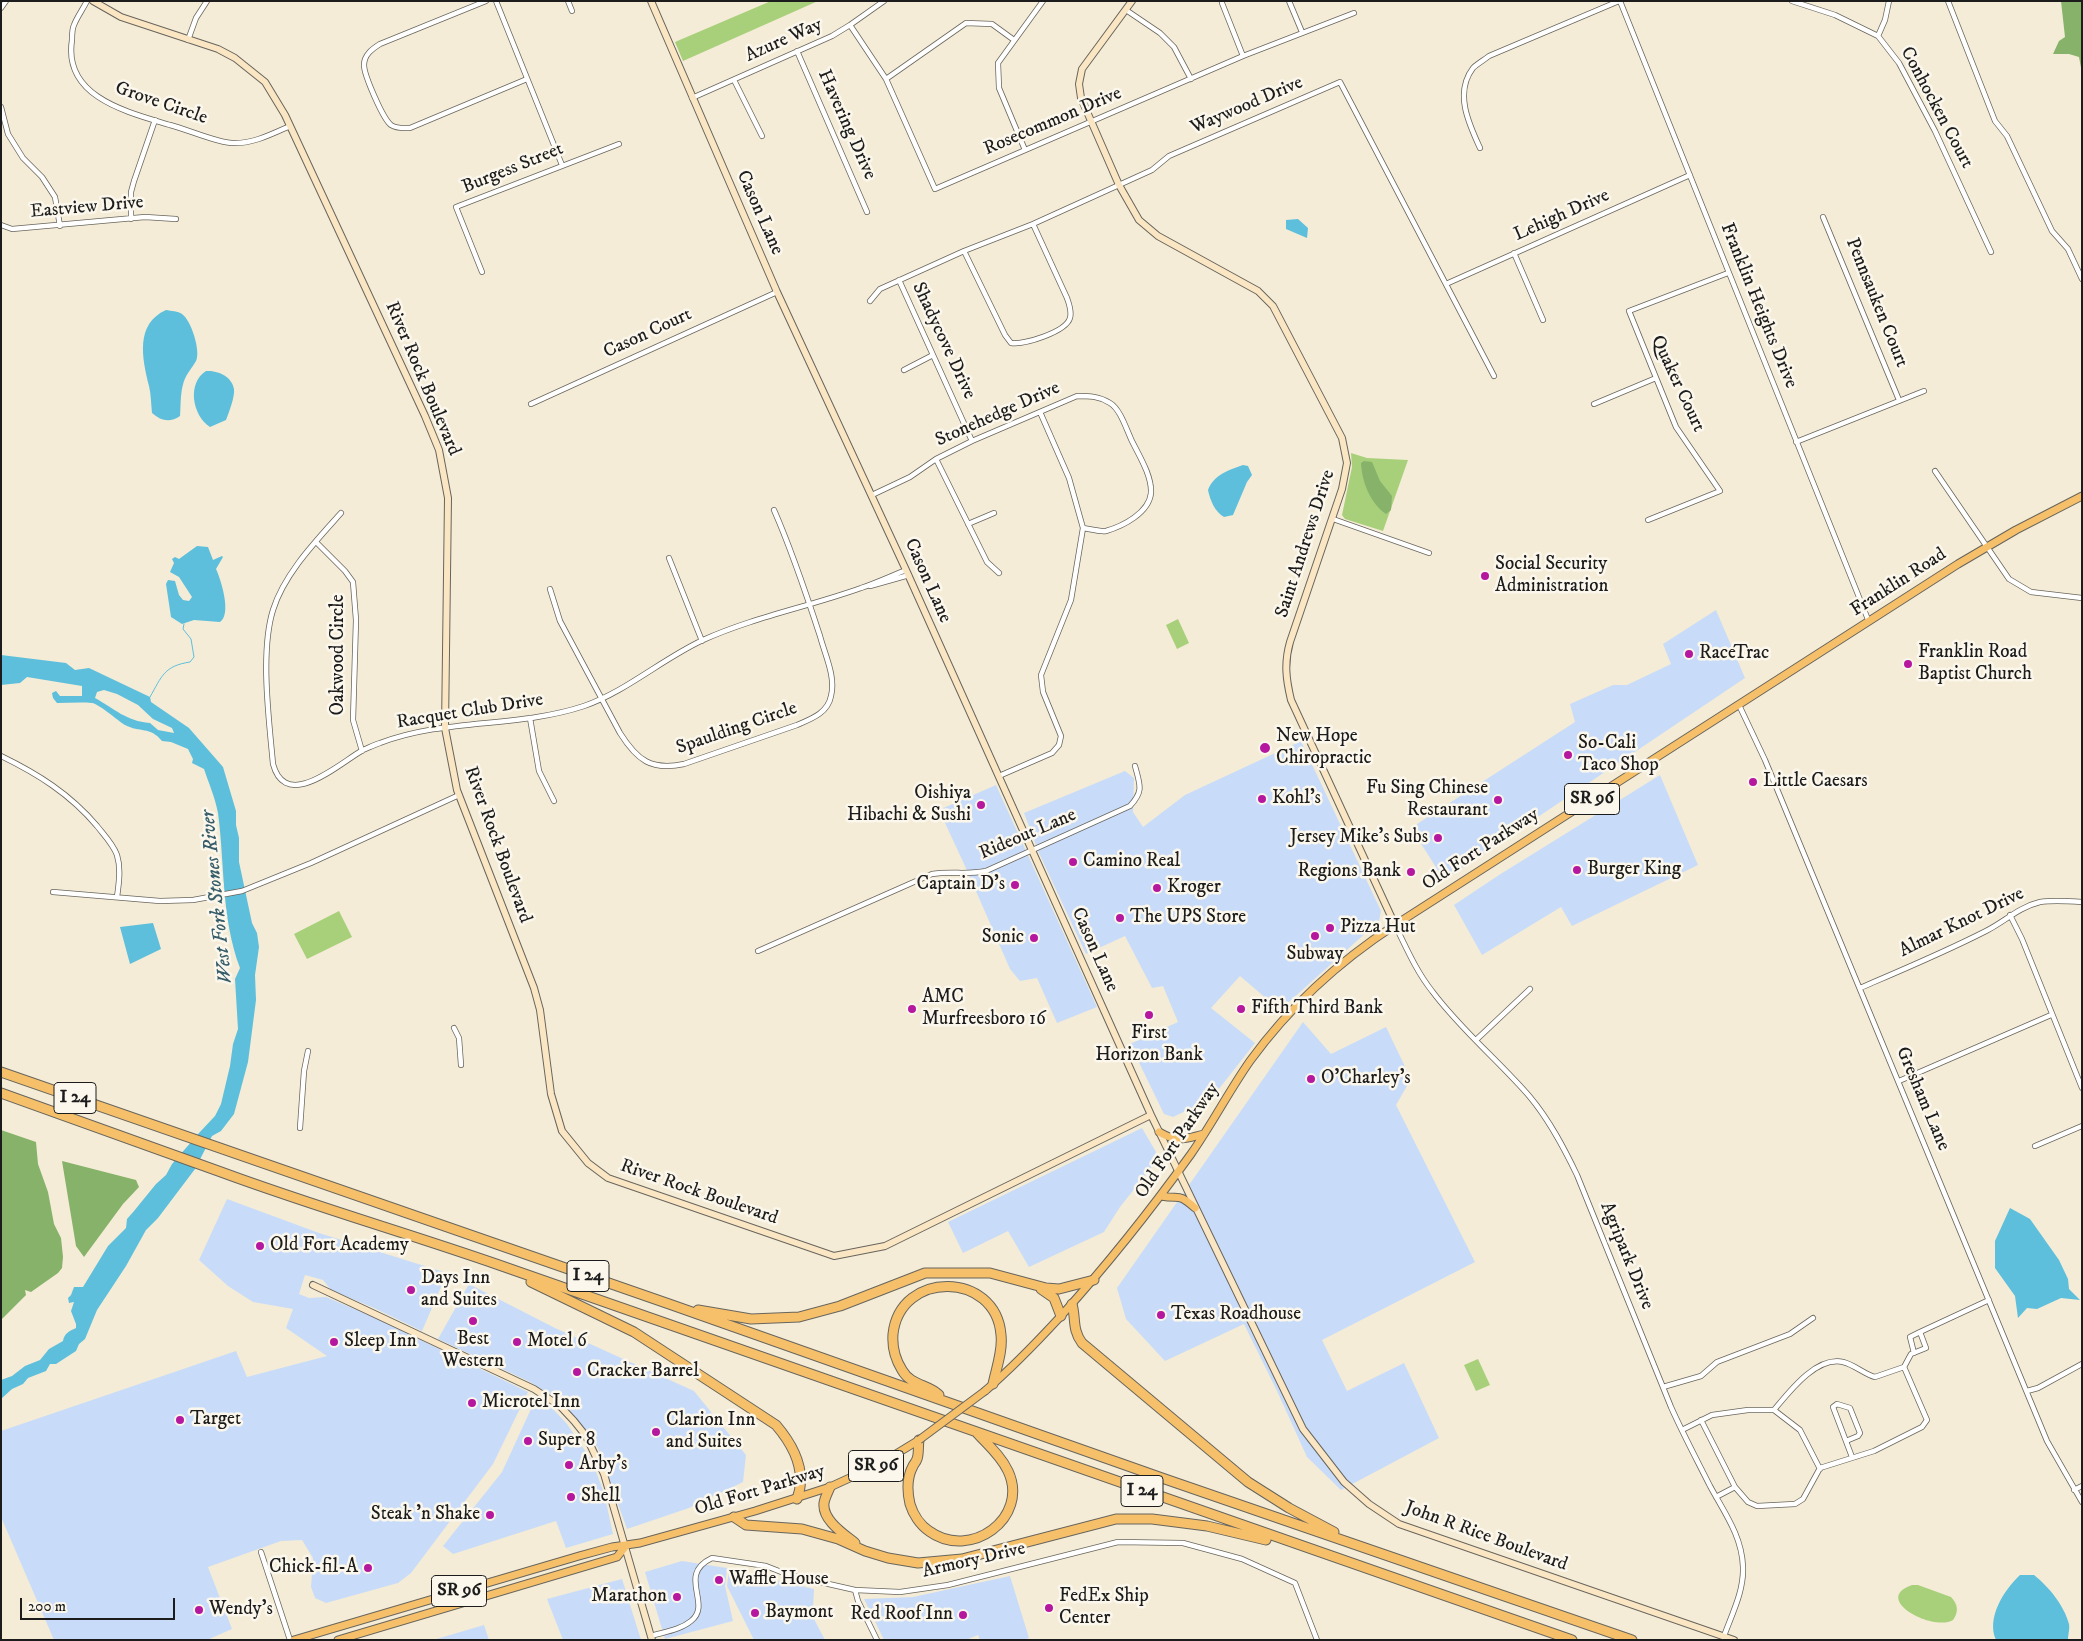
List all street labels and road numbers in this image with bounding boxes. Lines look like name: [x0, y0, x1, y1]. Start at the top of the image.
street label: Azure Way: [742, 14, 826, 68]
street label: Conhocken Court: [1894, 43, 1978, 173]
street label: Havering Drive: [812, 67, 880, 183]
street label: Waywood Drive: [1187, 72, 1307, 140]
street label: Grove Circle: [112, 78, 210, 130]
street label: Rosecommon Drive: [981, 83, 1125, 161]
street label: Burgess Street: [459, 138, 567, 200]
street label: Cason Lane: [730, 167, 788, 259]
street label: Lehigh Drive: [1511, 185, 1613, 247]
street label: Eastview Drive: [29, 192, 145, 224]
street label: Franklin Heights Drive: [1714, 220, 1802, 392]
street label: Pennsauken Court: [1840, 235, 1912, 371]
street label: Shadycove Drive: [906, 279, 980, 403]
street label: River Rock Boulevard: [379, 299, 465, 459]
street label: Cason Court: [600, 304, 696, 364]
street label: Quaker Court: [1645, 332, 1709, 436]
street label: Stonehedge Drive: [932, 377, 1064, 453]
street label: Saint Andrews Drive: [1271, 467, 1341, 621]
street label: Cason Lane: [898, 535, 956, 627]
street label: Franklin Road: [1847, 544, 1951, 622]
street label: Oakwood Circle: [328, 594, 350, 716]
street label: Racquet Club Drive: [395, 689, 545, 735]
street label: Spaulding Circle: [674, 698, 800, 760]
street label: River Rock Boulevard: [458, 763, 536, 927]
road number: SR 96: [1564, 784, 1620, 814]
street label: Rideout Lane: [976, 804, 1080, 866]
street label: Old Fort Parkway: [1418, 804, 1544, 896]
street label: Almar Knot Drive: [1896, 883, 2028, 963]
street label: Cason Lane: [1065, 904, 1123, 996]
street label: Gresham Lane: [1890, 1044, 1954, 1154]
street label: Old Fort Parkway: [1131, 1079, 1225, 1203]
road number: I 24: [54, 1082, 96, 1114]
street label: River Rock Boulevard: [617, 1155, 781, 1231]
street label: Agripark Drive: [1594, 1199, 1658, 1313]
road number: I 24: [567, 1260, 609, 1292]
road number: SR 96: [848, 1450, 904, 1482]
street label: Old Fort Parkway: [692, 1460, 828, 1522]
road number: I 24: [1121, 1475, 1163, 1506]
street label: John R Rice Boulevard: [1401, 1497, 1571, 1577]
street label: Armory Drive: [920, 1538, 1028, 1584]
road number: SR 96: [432, 1575, 486, 1606]

